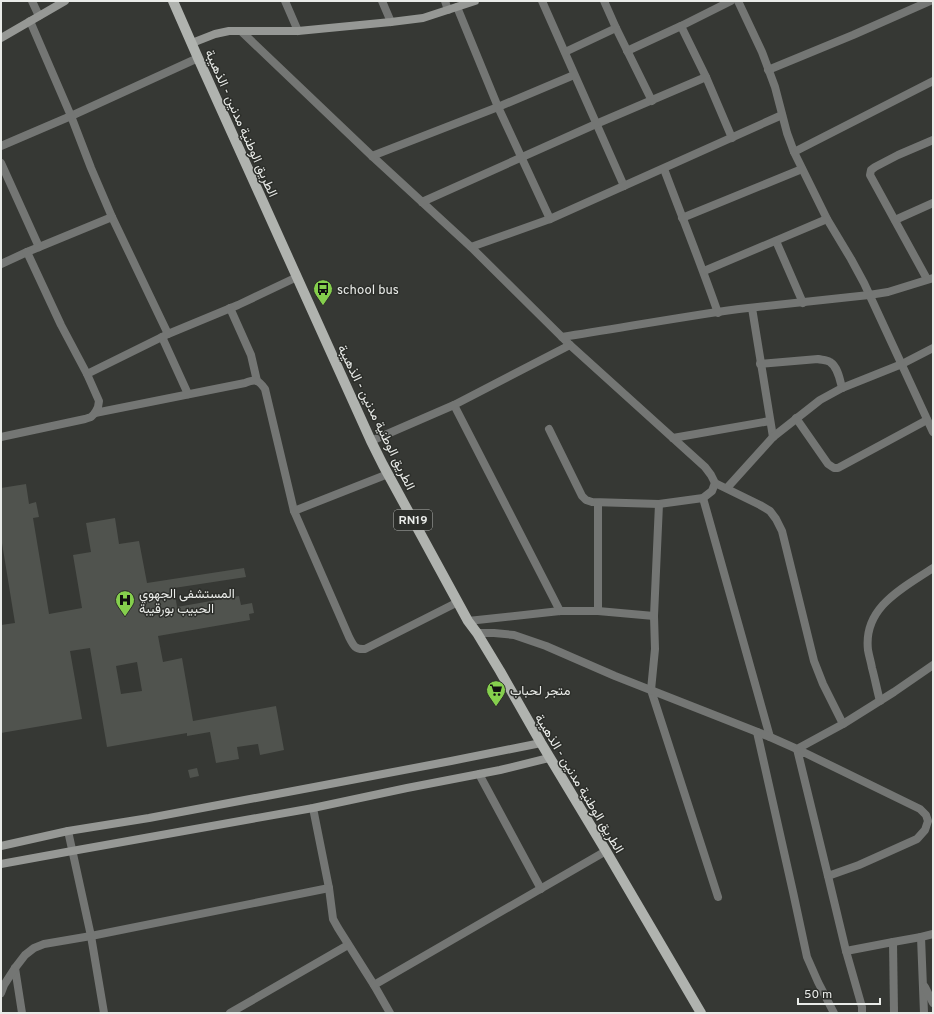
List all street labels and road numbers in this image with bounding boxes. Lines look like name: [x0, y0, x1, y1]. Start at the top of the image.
street label: الطريق الوطنية مدنين - الذهيبة: [200, 48, 280, 200]
street label: الطريق الوطنية مدنين - الذهيبة: [333, 343, 417, 493]
road number: RN19: [394, 510, 432, 530]
street label: الطريق الوطنية مدنين - الذهيبة: [530, 711, 626, 857]

